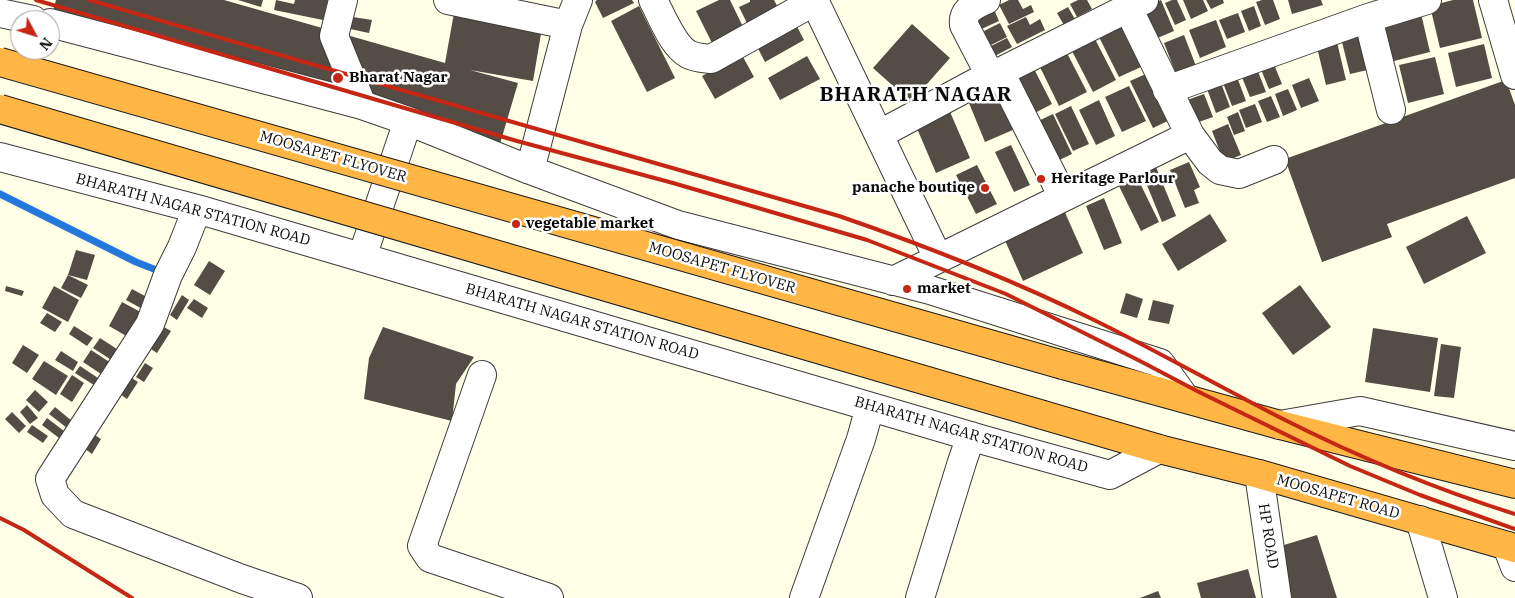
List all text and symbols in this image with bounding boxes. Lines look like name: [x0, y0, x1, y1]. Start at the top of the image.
north arrow: [10, 10, 60, 60]
text: N: [35, 34, 56, 54]
place label: Bharat Nagar: [349, 69, 448, 87]
marker: Bharat Nagar: [331, 71, 345, 85]
district label: BHARATH NAGAR: [818, 83, 1014, 107]
street label: MOOSAPET FLYOVER: [257, 127, 409, 187]
street label: BHARATH NAGAR STATION ROAD: [74, 170, 312, 250]
place label: Heritage Parlour: [1051, 170, 1175, 188]
marker: Heritage Parlour: [1035, 173, 1047, 185]
place label: panache boutiqe: [852, 179, 975, 197]
marker: panache boutiqe: [979, 182, 991, 194]
place label: vegetable market: [526, 215, 654, 233]
marker: vegetable market: [510, 218, 522, 230]
street label: MOOSAPET FLYOVER: [646, 238, 798, 298]
street label: BHARATH NAGAR STATION ROAD: [463, 280, 701, 364]
place label: market: [917, 280, 971, 298]
marker: market: [901, 283, 913, 295]
street label: BHARATH NAGAR STATION ROAD: [852, 393, 1090, 477]
street label: MOOSAPET ROAD: [1274, 471, 1402, 523]
street label: HP ROAD: [1254, 502, 1282, 570]

